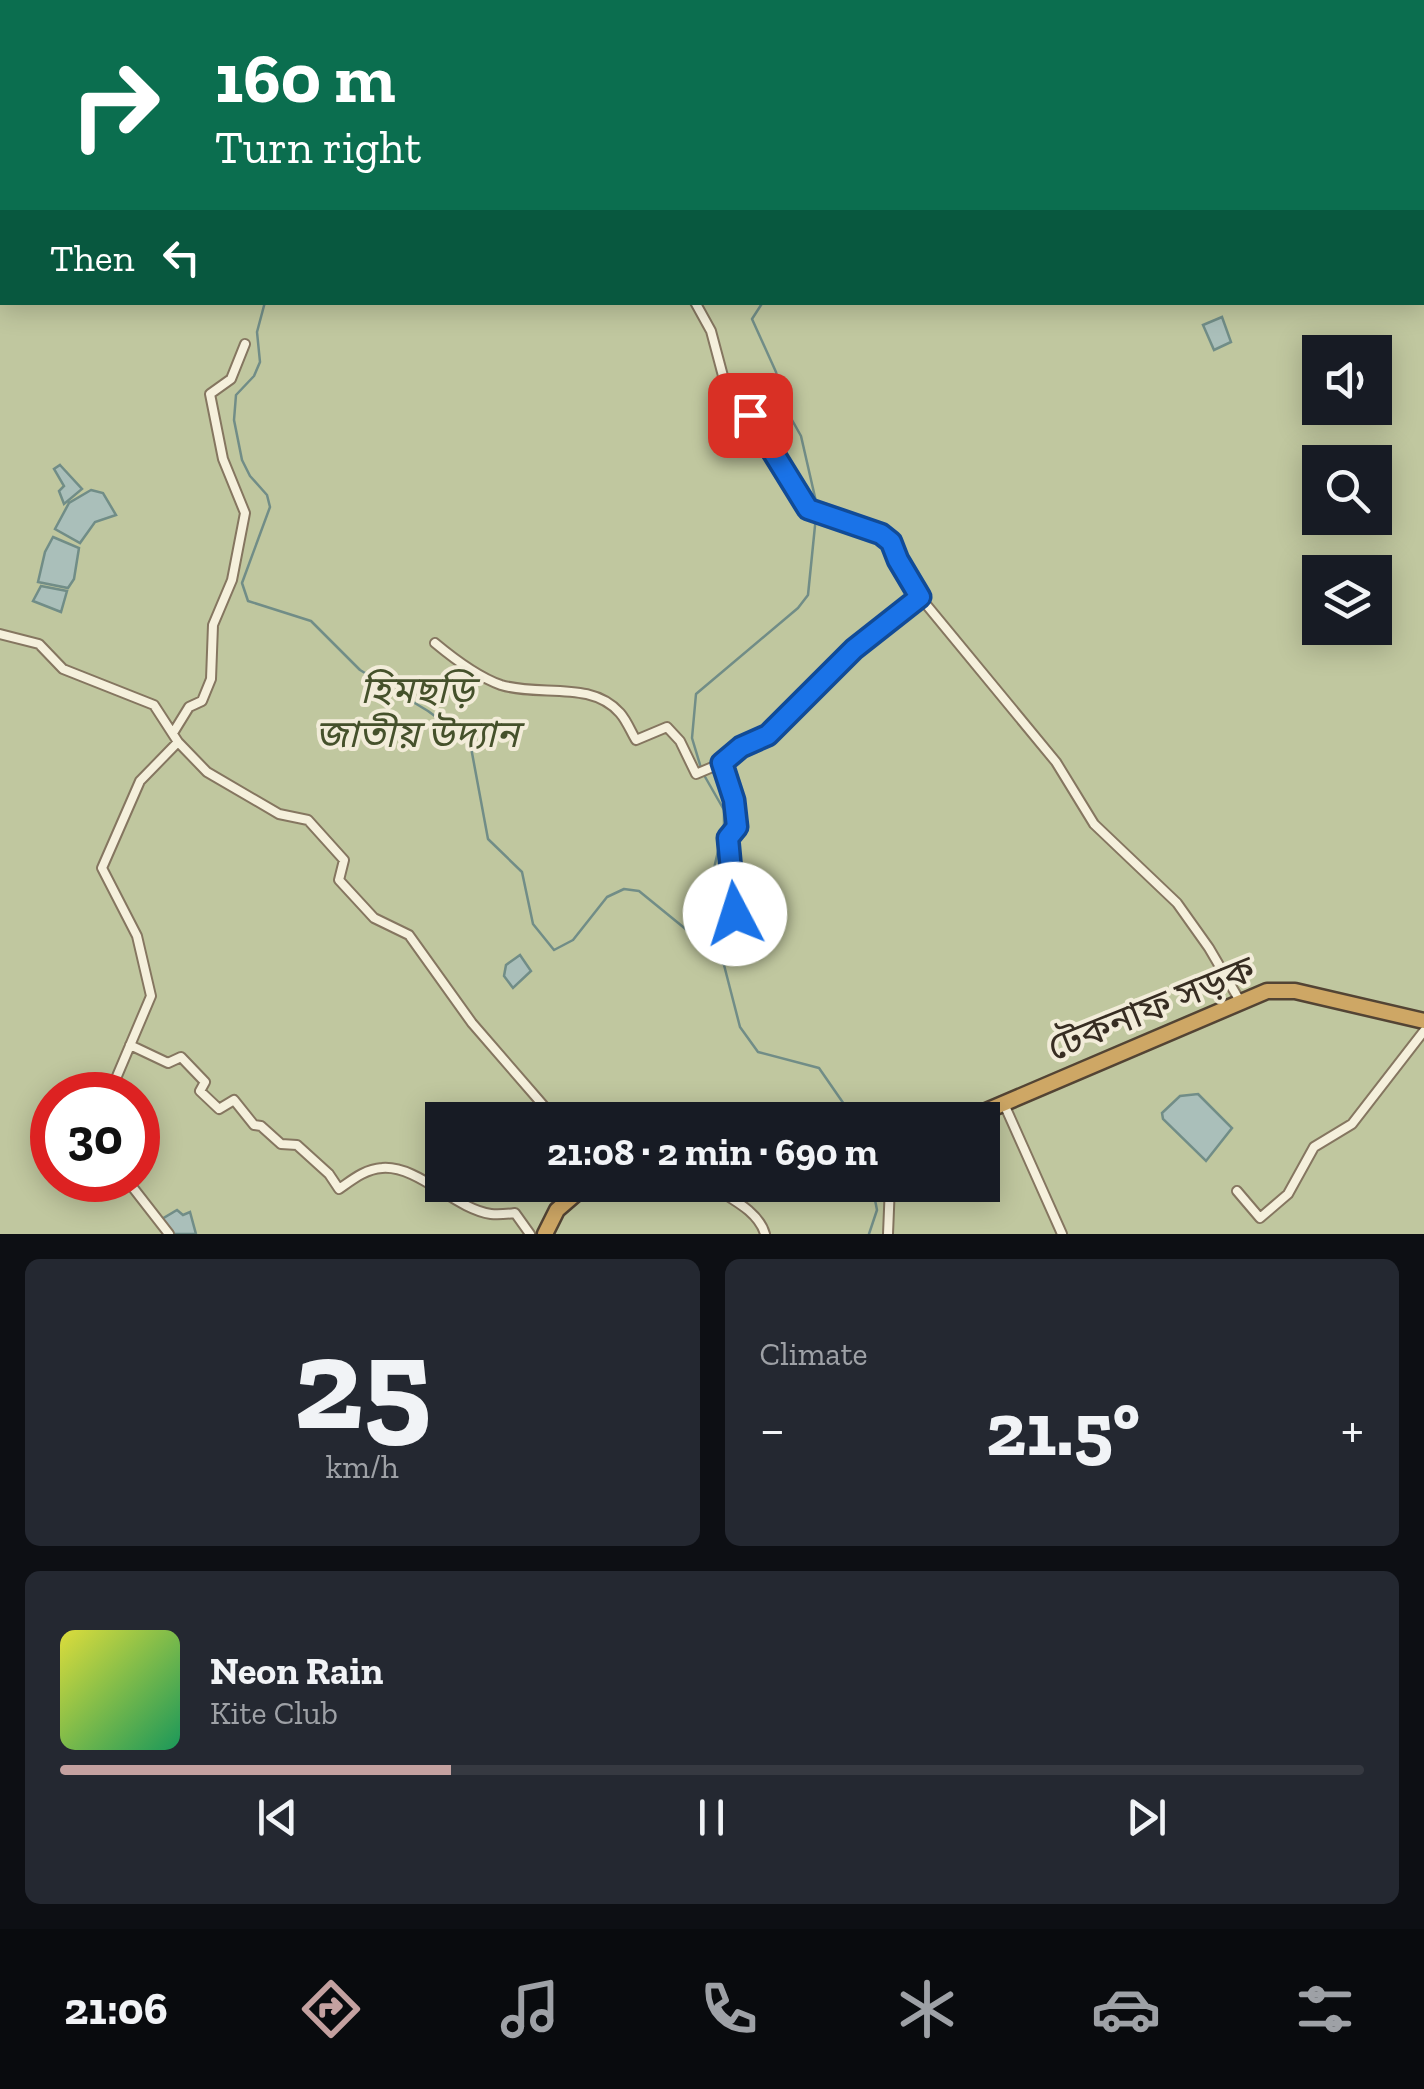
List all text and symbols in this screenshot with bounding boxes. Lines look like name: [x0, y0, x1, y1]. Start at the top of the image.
text: 160 m: [215, 36, 396, 120]
icon: right: [50, 40, 180, 170]
text: Turn right: [215, 121, 421, 175]
icon: left: [154, 230, 209, 285]
text: Then: [50, 235, 134, 281]
map controls: [1302, 335, 1392, 645]
button: sound: [1302, 335, 1392, 425]
pin: [708, 373, 793, 458]
icon: arrive: [723, 388, 778, 443]
button: search: [1302, 445, 1392, 535]
button: layers: [1302, 555, 1392, 645]
park label: হিমছড়ি জাতীয় উদ্যান: [315, 667, 526, 757]
position arrow: [683, 862, 787, 966]
street label: টেকনাফ সড়ক: [1040, 945, 1263, 1071]
speed limit sign: 30: [30, 1072, 160, 1202]
text: 21:08 · 2 min · 690 m: [547, 1129, 878, 1175]
text: 25: [293, 1305, 431, 1461]
text: Climate: [760, 1335, 868, 1373]
text: 21.5°: [986, 1384, 1140, 1474]
text: −: [760, 1396, 785, 1462]
text: +: [1341, 1396, 1364, 1462]
text: km/h: [326, 1448, 399, 1486]
text: Neon Rain: [210, 1648, 383, 1694]
text: Kite Club: [210, 1694, 338, 1732]
icon: previous: [250, 1790, 305, 1845]
icon: pause: [684, 1790, 739, 1845]
icon: next: [1119, 1790, 1174, 1845]
icon: directions: [296, 1974, 366, 2044]
icon: music: [495, 1974, 565, 2044]
icon: phone: [694, 1974, 764, 2044]
icon: climate: [892, 1974, 962, 2044]
icon: car: [1091, 1974, 1161, 2044]
icon: filters: [1290, 1974, 1360, 2044]
text: 21:06: [64, 1982, 168, 2036]

